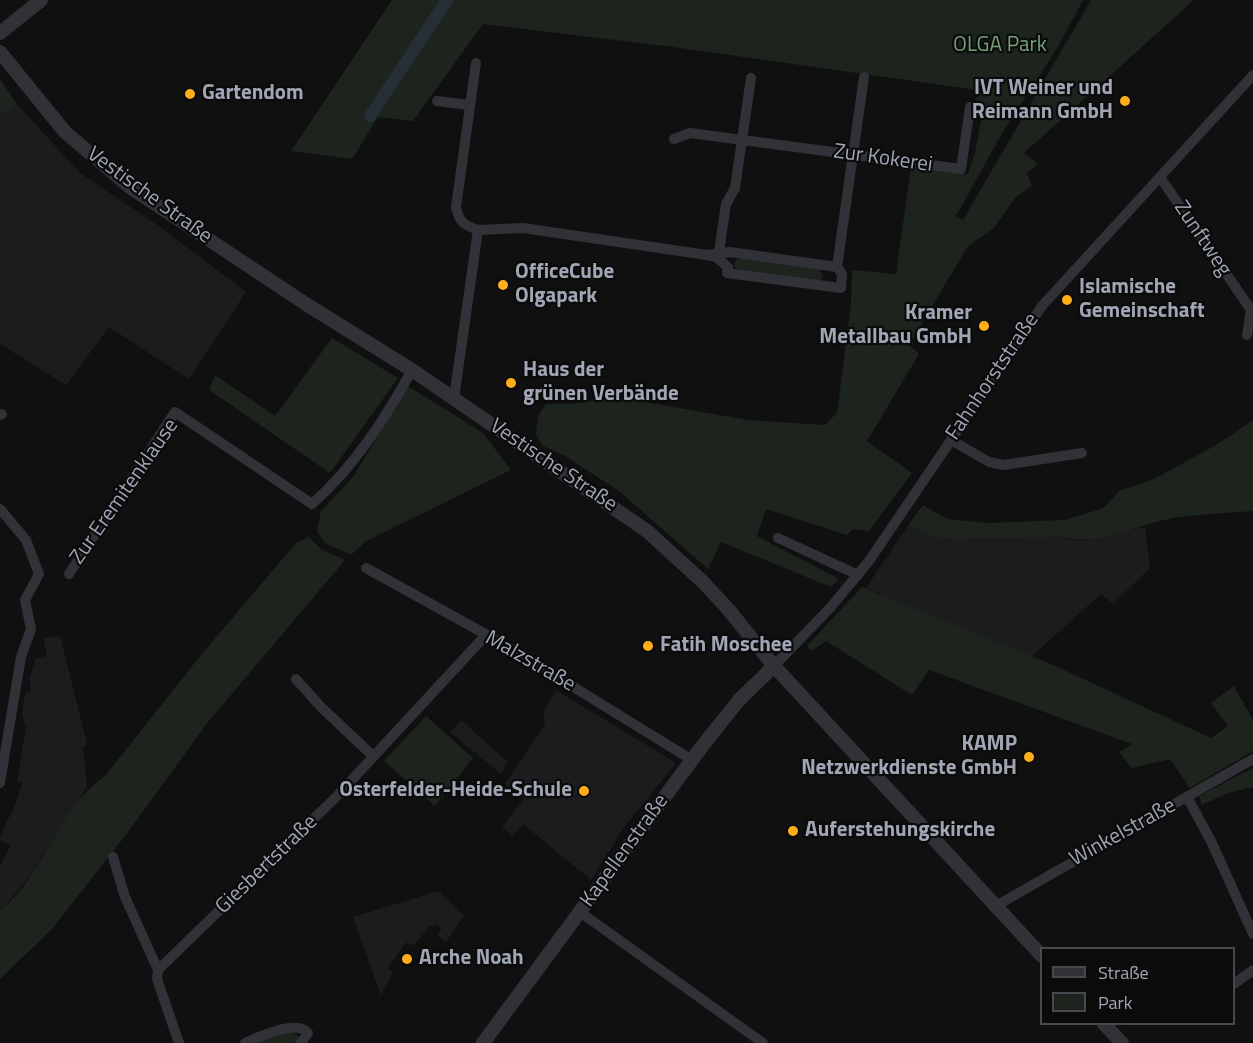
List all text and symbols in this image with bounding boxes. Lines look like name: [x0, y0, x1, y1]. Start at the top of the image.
park label: OLGA Park: [953, 33, 1047, 59]
place label: IVT Weiner und Reimann GmbH: [972, 76, 1113, 126]
place label: Gartendom: [202, 81, 304, 107]
marker: Gartendom: [183, 87, 197, 101]
marker: IVT Weiner und Reimann GmbH: [1118, 94, 1132, 108]
street label: Zur Kokerei: [832, 140, 934, 178]
street label: Vestische Straße: [82, 142, 216, 250]
street label: Zunftweg: [1168, 197, 1236, 281]
place label: OfficeCube Olgapark: [515, 260, 614, 310]
place label: Islamische Gemeinschaft: [1079, 275, 1205, 325]
marker: OfficeCube Olgapark: [496, 278, 510, 292]
marker: Islamische Gemeinschaft: [1060, 293, 1074, 307]
place label: Kramer Metallbau GmbH: [819, 301, 972, 351]
street label: Fahnhorststraße: [941, 309, 1045, 445]
marker: Kramer Metallbau GmbH: [977, 319, 991, 333]
place label: Haus der grünen Verbände: [523, 358, 679, 408]
marker: Haus der grünen Verbände: [504, 376, 518, 390]
street label: Zur Eremitenklause: [65, 414, 185, 570]
street label: Vestische Straße: [484, 414, 622, 518]
street label: Malzstraße: [480, 626, 580, 698]
place label: Fatih Moschee: [660, 633, 792, 659]
marker: Fatih Moschee: [641, 639, 655, 653]
place label: KAMP Netzwerkdienste GmbH: [801, 732, 1017, 782]
marker: KAMP Netzwerkdienste GmbH: [1022, 750, 1036, 764]
place label: Osterfelder-Heide-Schule: [339, 778, 572, 804]
marker: Osterfelder-Heide-Schule: [577, 784, 591, 798]
street label: Kapellenstraße: [576, 790, 674, 912]
street label: Winkelstraße: [1066, 794, 1180, 872]
street label: Giesbertstraße: [211, 810, 323, 920]
place label: Auferstehungskirche: [805, 818, 995, 844]
marker: Auferstehungskirche: [786, 824, 800, 838]
place label: Arche Noah: [419, 946, 524, 972]
legend: [1040, 947, 1235, 1025]
marker: Arche Noah: [400, 952, 414, 966]
text: Straße: [1098, 959, 1149, 986]
text: Park: [1098, 989, 1132, 1016]

